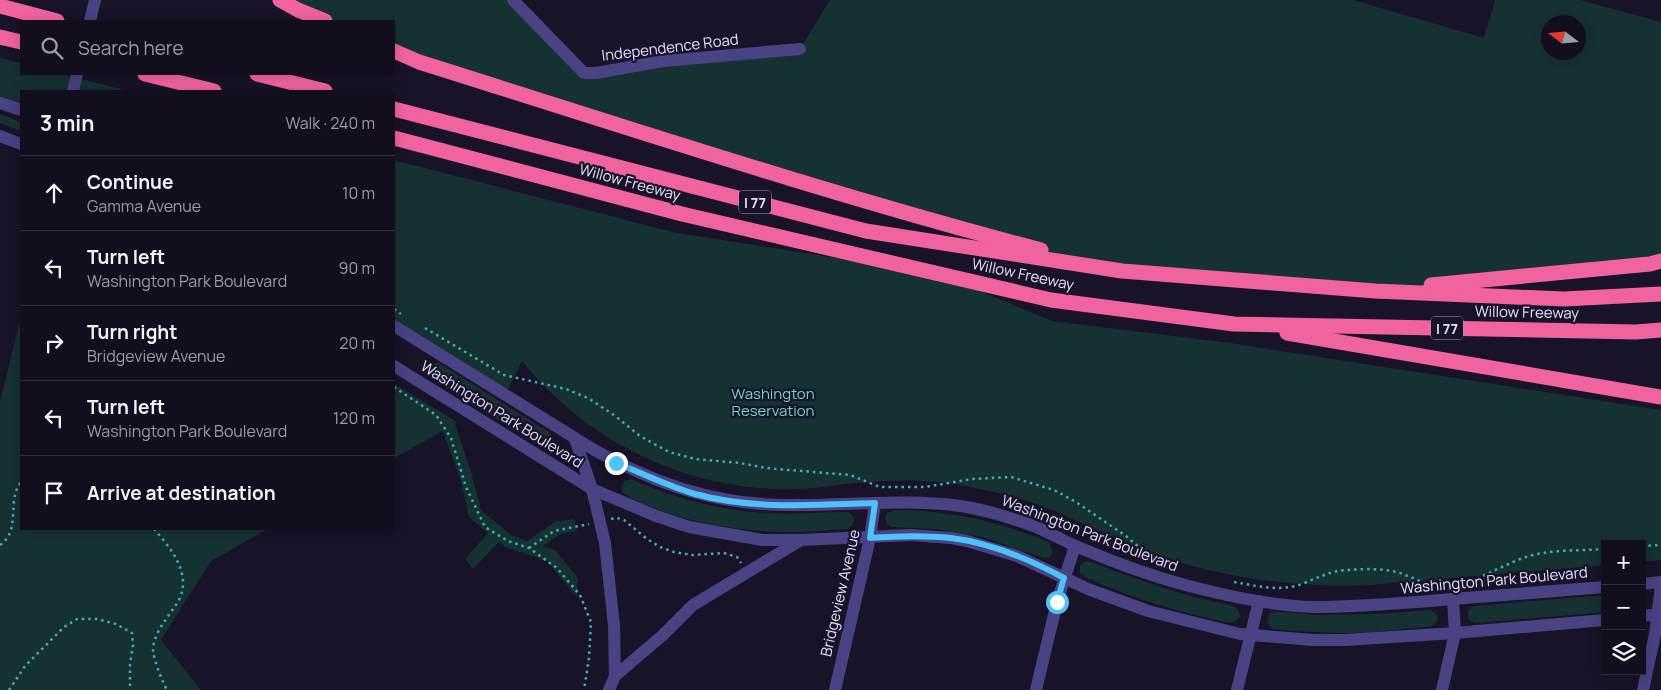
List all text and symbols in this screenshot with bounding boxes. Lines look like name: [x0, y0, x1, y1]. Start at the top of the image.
north arrow: [1541, 15, 1586, 60]
search box: [20, 20, 395, 75]
street label: Independence Road: [600, 28, 740, 66]
icon: search: [38, 34, 66, 62]
text: Search here: [78, 35, 184, 61]
text: 3 min: [40, 109, 94, 137]
text: Walk · 240 m: [285, 112, 375, 134]
street label: Willow Freeway: [577, 158, 683, 206]
text: Continue: [87, 169, 173, 195]
icon: ahead: [40, 179, 68, 207]
text: 10 m: [342, 182, 375, 204]
road number: I 77: [739, 190, 771, 213]
text: Gamma Avenue: [87, 195, 201, 217]
text: Turn left: [87, 244, 165, 270]
street label: Willow Freeway: [970, 253, 1076, 295]
icon: left: [40, 254, 68, 282]
text: 90 m: [339, 257, 375, 279]
text: Washington Park Boulevard: [87, 270, 287, 292]
street label: Willow Freeway: [1475, 301, 1579, 323]
road number: I 77: [1431, 316, 1463, 339]
text: Turn right: [87, 319, 177, 345]
icon: right: [40, 329, 68, 357]
text: 20 m: [339, 332, 375, 354]
text: Bridgeview Avenue: [87, 345, 225, 367]
street label: Washington Park Boulevard: [417, 355, 587, 473]
park label: Washington Reservation: [731, 383, 815, 421]
text: Turn left: [87, 394, 165, 420]
icon: left: [40, 404, 68, 432]
text: 120 m: [333, 407, 375, 429]
text: Washington Park Boulevard: [87, 420, 287, 442]
route end: [605, 452, 628, 475]
icon: arrive: [40, 479, 68, 507]
text: Arrive at destination: [87, 480, 276, 506]
street label: Washington Park Boulevard: [999, 490, 1181, 576]
street label: Bridgeview Avenue: [815, 527, 865, 659]
map controls: [1601, 540, 1646, 675]
button: +: [1601, 540, 1646, 585]
street label: Washington Park Boulevard: [1400, 561, 1588, 599]
button: −: [1601, 585, 1646, 630]
route start: [1046, 591, 1069, 614]
button: layers: [1601, 630, 1646, 675]

